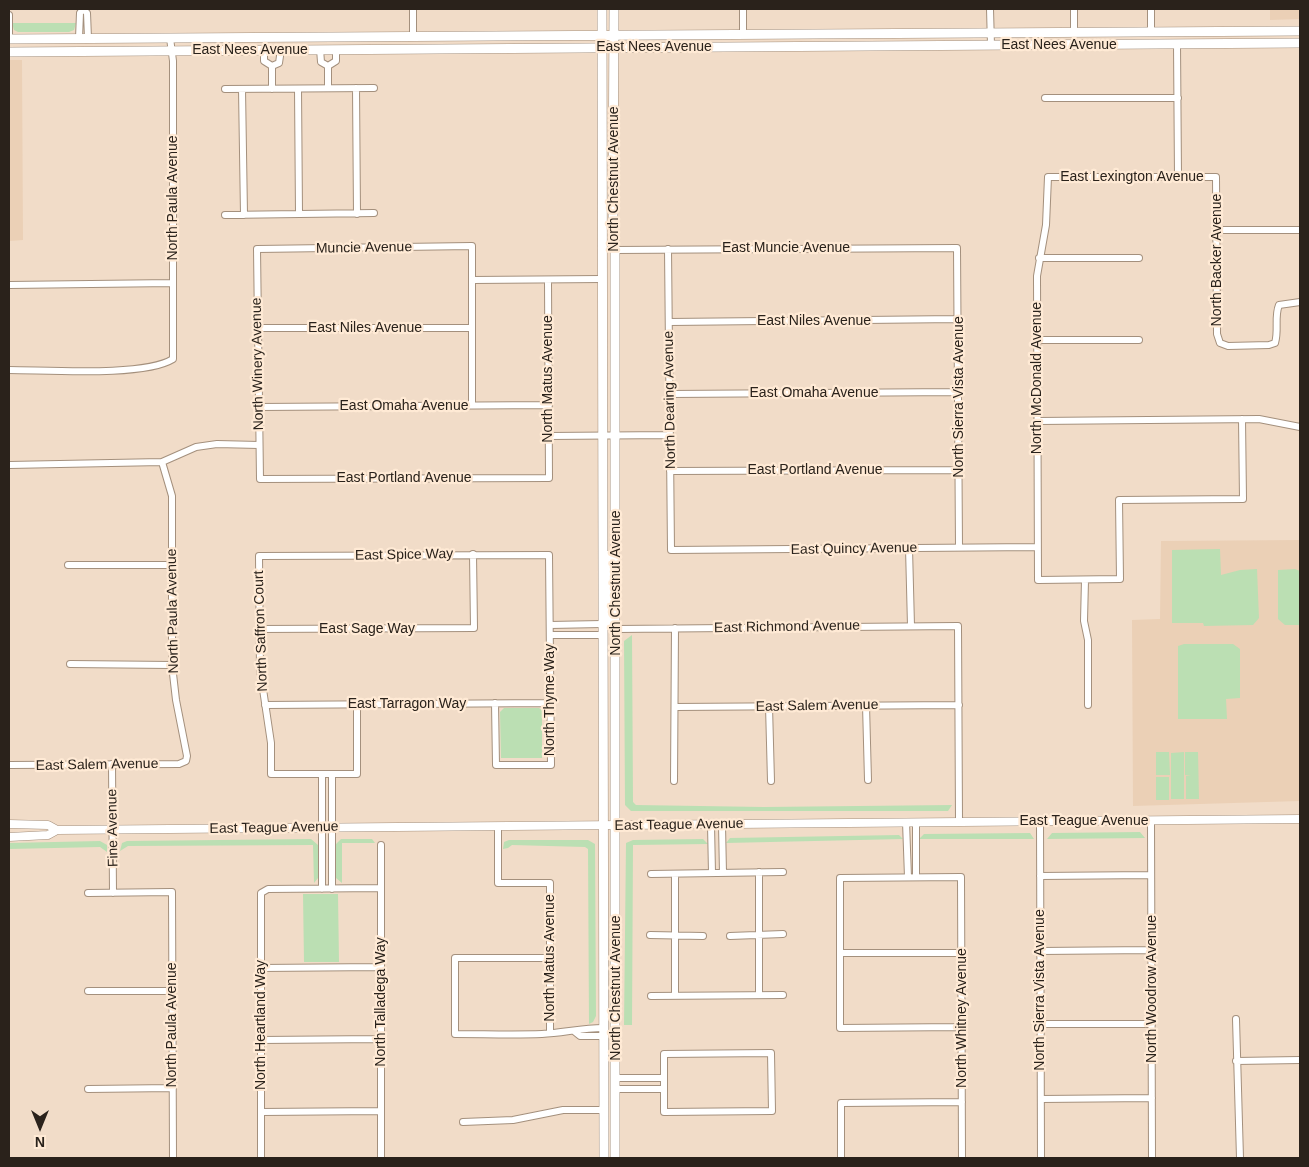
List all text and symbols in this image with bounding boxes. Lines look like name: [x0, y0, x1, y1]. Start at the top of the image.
street label: East Nees Avenue: [1001, 37, 1117, 53]
street label: East Nees Avenue: [596, 39, 712, 55]
street label: East Nees Avenue: [192, 42, 308, 58]
street label: North Chestnut Avenue: [606, 106, 622, 252]
street label: North Paula Avenue: [165, 135, 181, 261]
street label: East Lexington Avenue: [1060, 169, 1204, 185]
street label: North Backer Avenue: [1209, 194, 1225, 326]
street label: Muncie Avenue: [316, 239, 412, 257]
street label: East Muncie Avenue: [722, 240, 850, 256]
street label: North Winery Avenue: [248, 297, 268, 431]
street label: North McDonald Avenue: [1029, 302, 1045, 454]
street label: East Niles Avenue: [757, 313, 871, 329]
street label: North Matus Avenue: [540, 315, 556, 443]
street label: North Sierra Vista Avenue: [951, 316, 967, 478]
street label: East Niles Avenue: [308, 320, 422, 336]
street label: North Dearing Avenue: [660, 331, 680, 469]
street label: East Omaha Avenue: [750, 385, 878, 401]
street label: East Omaha Avenue: [340, 398, 468, 414]
street label: East Portland Avenue: [747, 462, 883, 478]
street label: East Portland Avenue: [336, 470, 472, 486]
street label: North Chestnut Avenue: [608, 510, 624, 656]
street label: East Quincy Avenue: [791, 539, 917, 559]
street label: East Spice Way: [355, 546, 453, 564]
street label: North Paula Avenue: [164, 548, 182, 674]
street label: North Saffron Court: [250, 570, 272, 692]
street label: East Richmond Avenue: [714, 617, 860, 637]
street label: East Sage Way: [319, 621, 415, 637]
street label: North Thyme Way: [542, 644, 558, 756]
street label: East Tarragon Way: [348, 696, 466, 712]
street label: East Salem Avenue: [756, 697, 878, 715]
street label: East Salem Avenue: [36, 756, 158, 774]
street label: Fine Avenue: [104, 789, 122, 867]
street label: East Teague Avenue: [1020, 813, 1148, 829]
street label: East Teague Avenue: [614, 815, 744, 835]
street label: East Teague Avenue: [209, 818, 339, 838]
street label: North Matus Avenue: [542, 894, 558, 1022]
street label: North Sierra Vista Avenue: [1032, 909, 1048, 1071]
street label: North Chestnut Avenue: [608, 915, 624, 1061]
street label: North Woodrow Avenue: [1144, 915, 1160, 1063]
street label: North Talladega Way: [373, 937, 389, 1067]
street label: North Whitney Avenue: [954, 948, 970, 1088]
street label: North Heartland Way: [253, 960, 269, 1090]
street label: North Paula Avenue: [164, 962, 180, 1088]
north arrow: [15, 1102, 65, 1152]
text: N: [35, 1134, 45, 1150]

